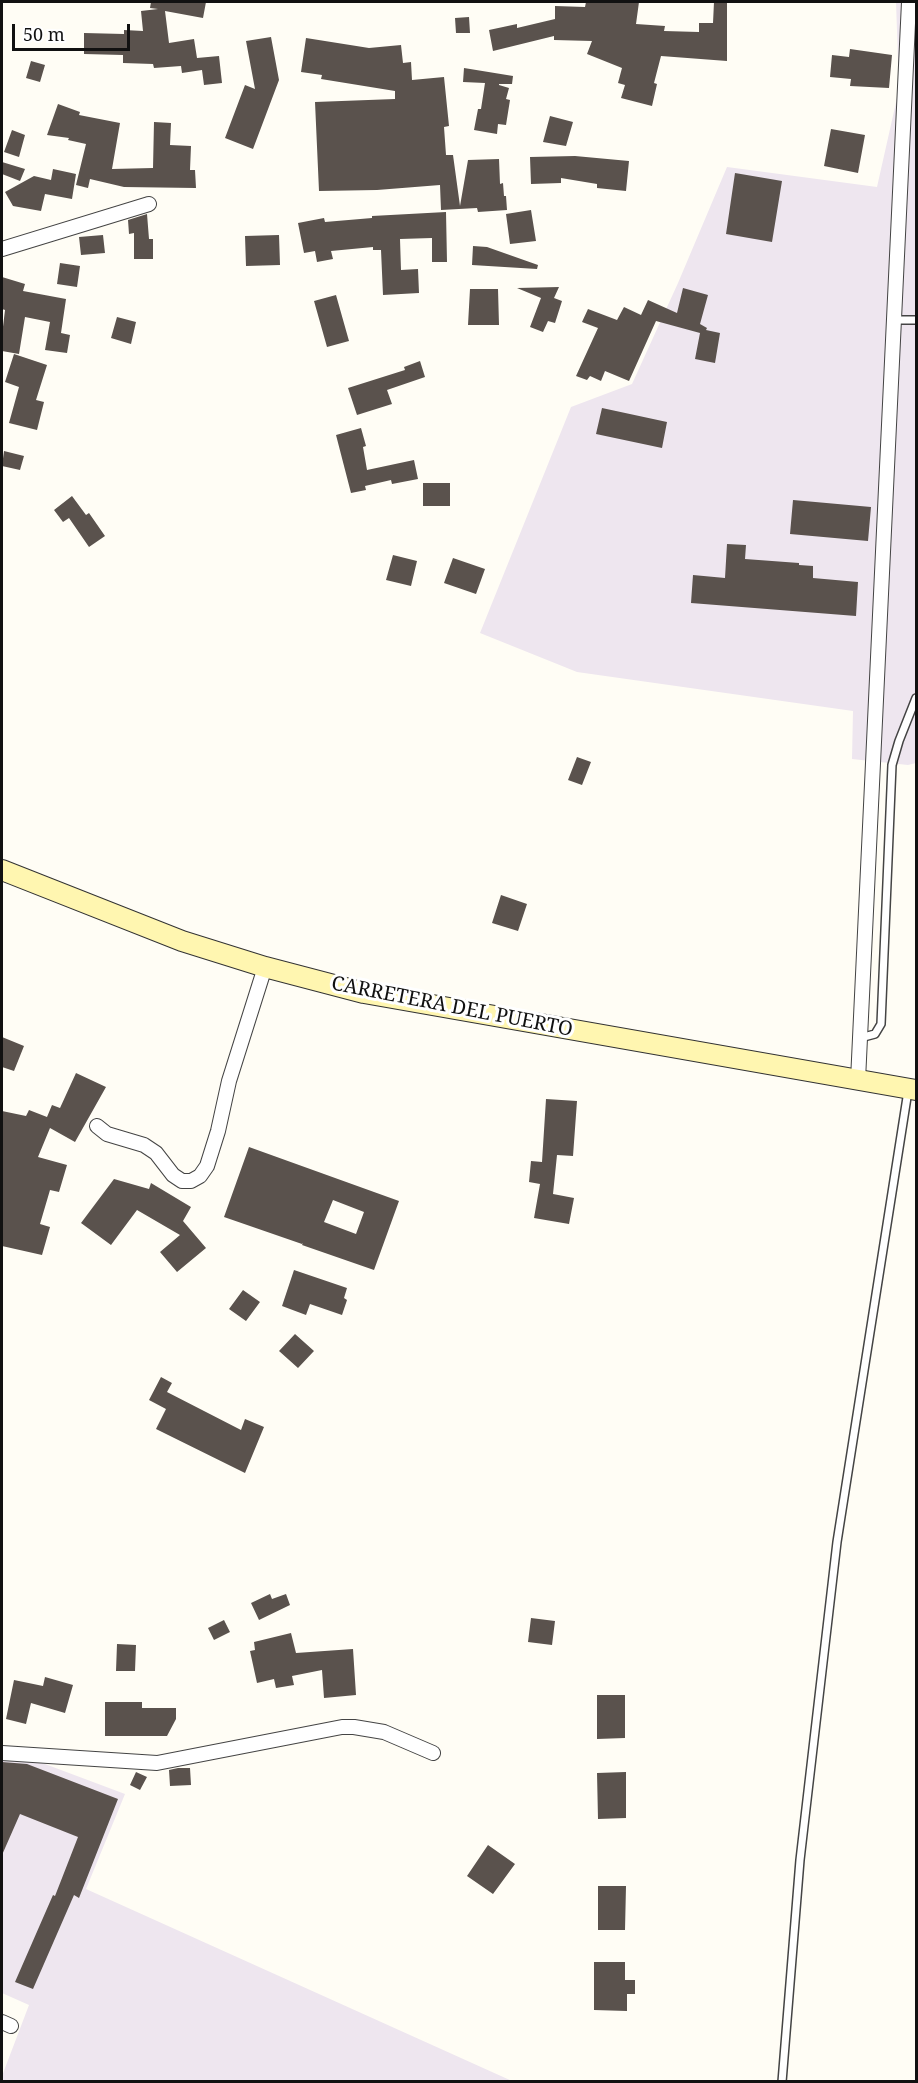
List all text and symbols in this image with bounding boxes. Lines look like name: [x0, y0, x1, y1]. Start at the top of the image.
scale bar: [15, 12, 134, 50]
text: 50 m: [23, 22, 65, 46]
street label: CARRETERA DEL PUERTO: [329, 972, 575, 1042]

